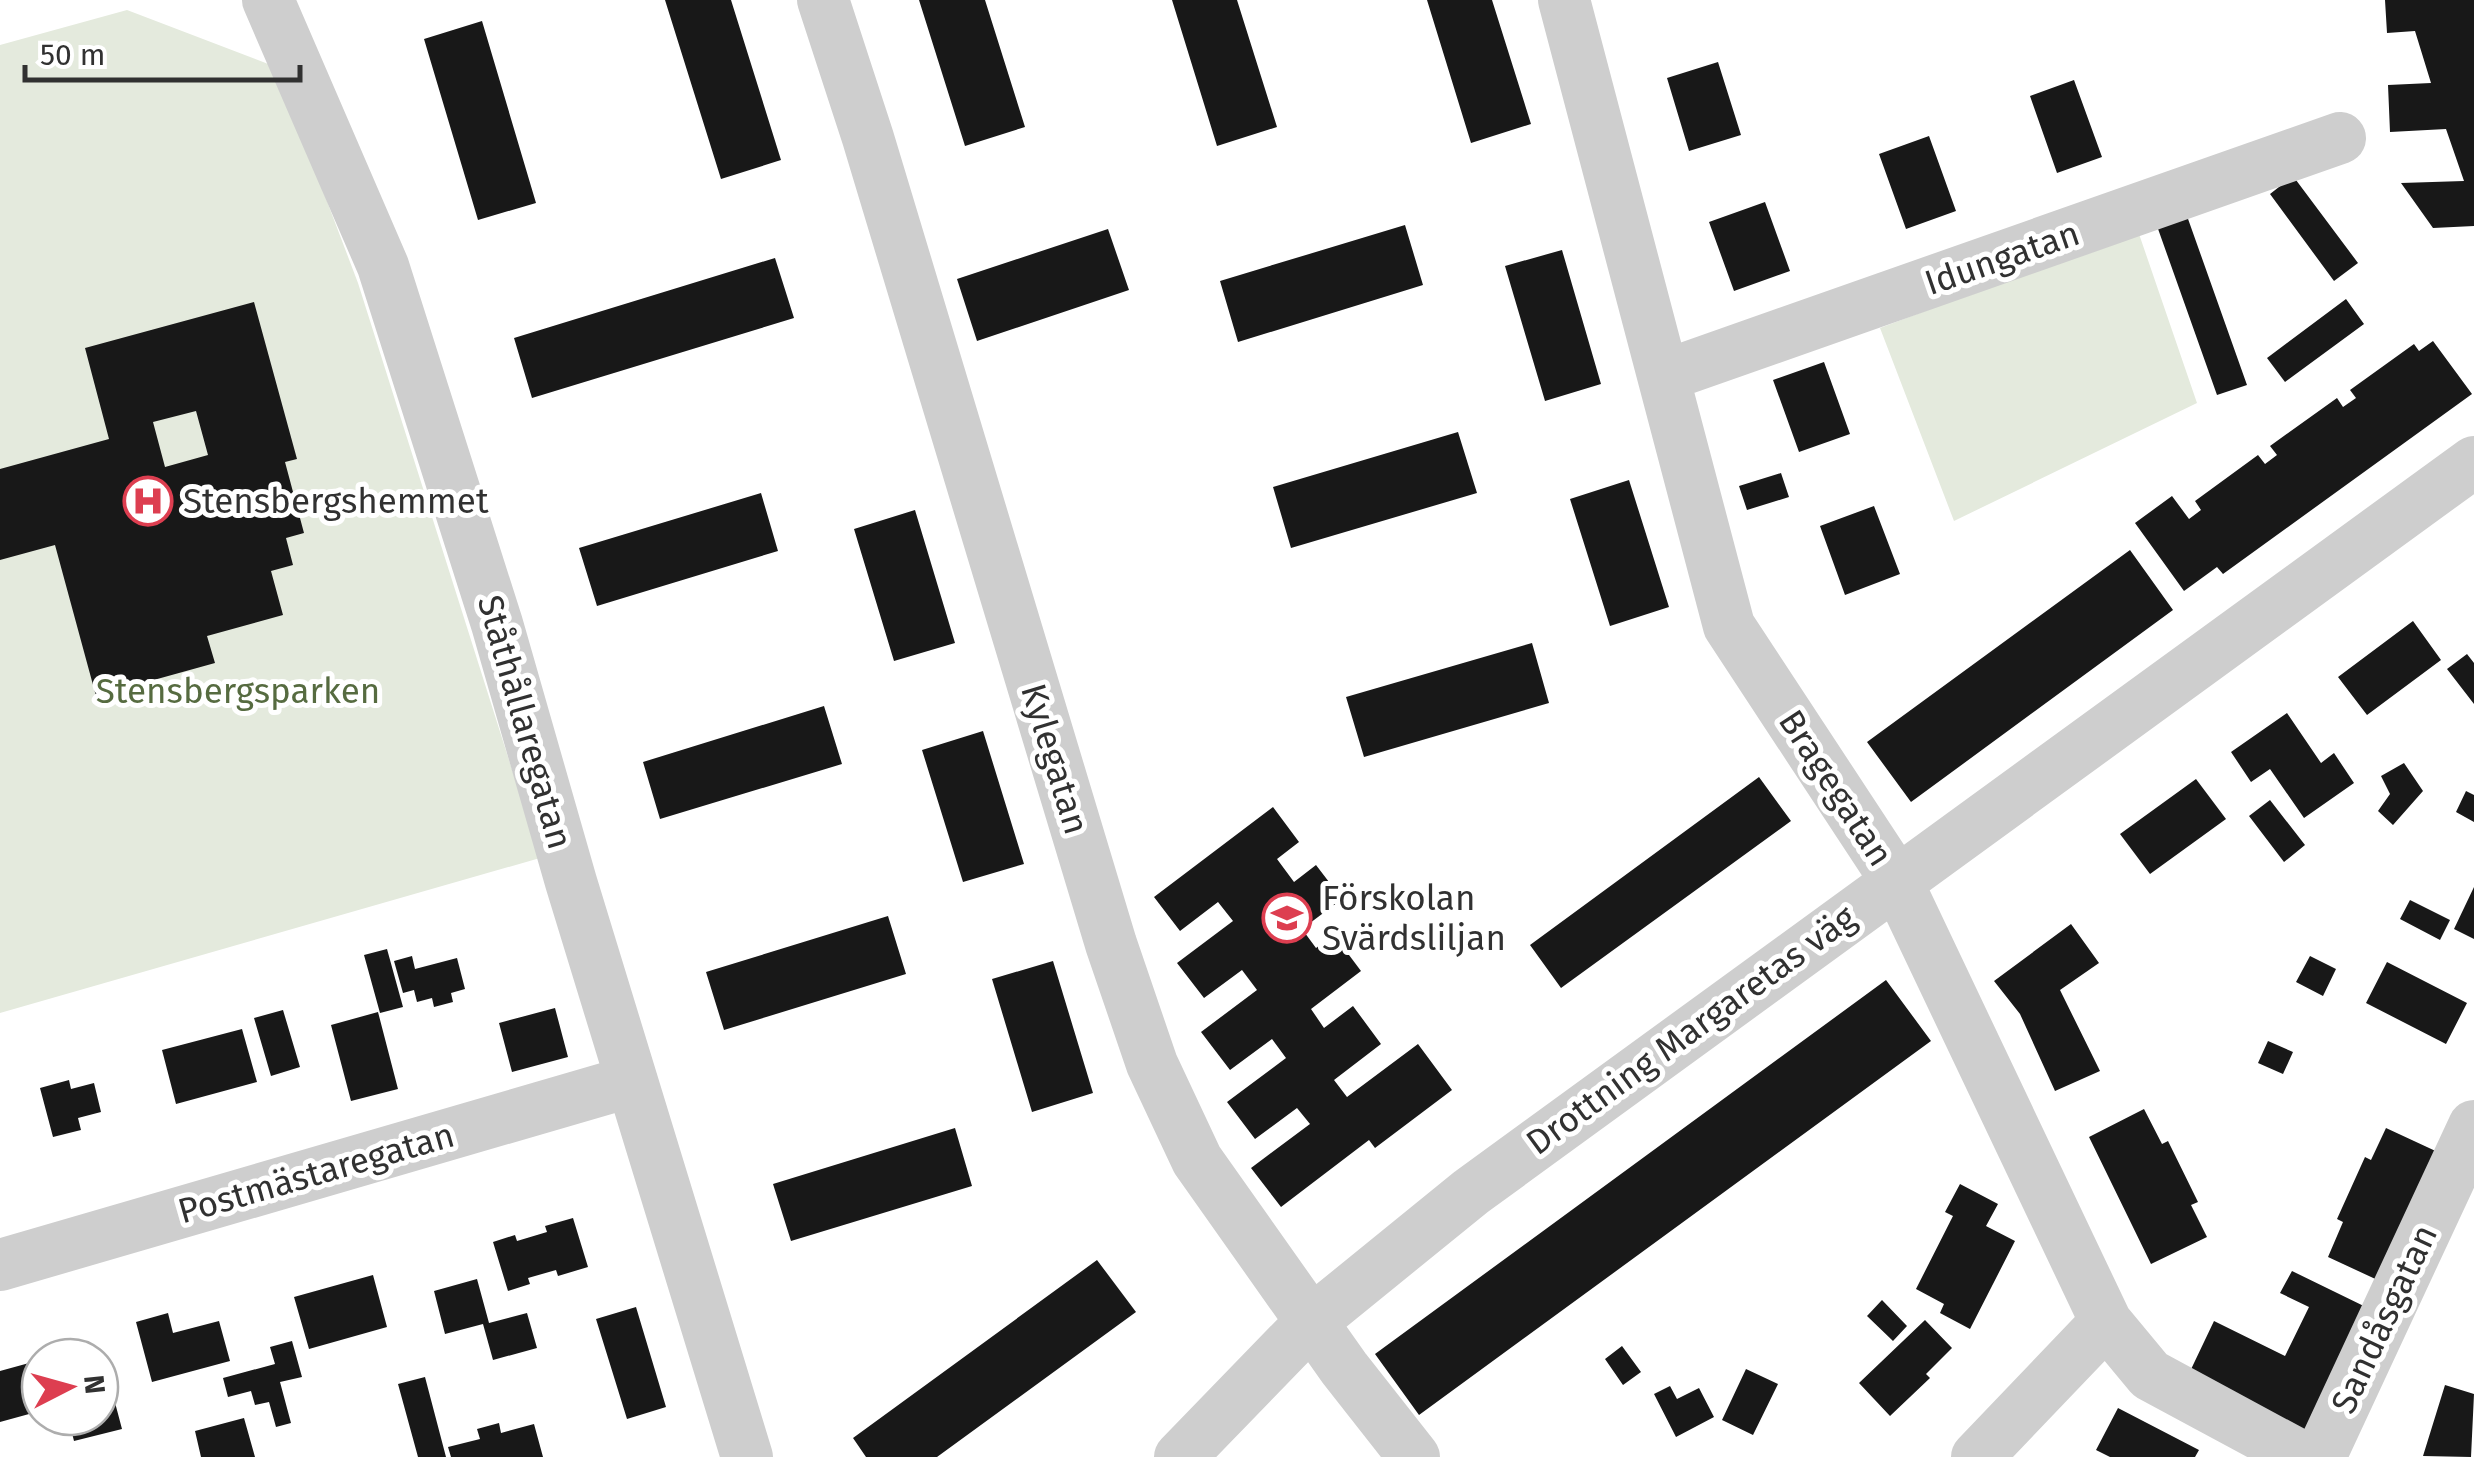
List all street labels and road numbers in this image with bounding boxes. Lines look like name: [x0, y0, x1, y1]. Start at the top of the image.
street label: Idungatan: [1919, 212, 2085, 304]
street label: Ståthållaregatan: [469, 590, 581, 854]
street label: Kylegatan: [1012, 679, 1098, 839]
street label: Bragegatan: [1770, 702, 1902, 874]
street label: Drottning Margaretas väg: [1518, 896, 1864, 1164]
street label: Postmästaregatan: [173, 1114, 459, 1232]
street label: Sandåsgatan: [2322, 1218, 2446, 1420]

